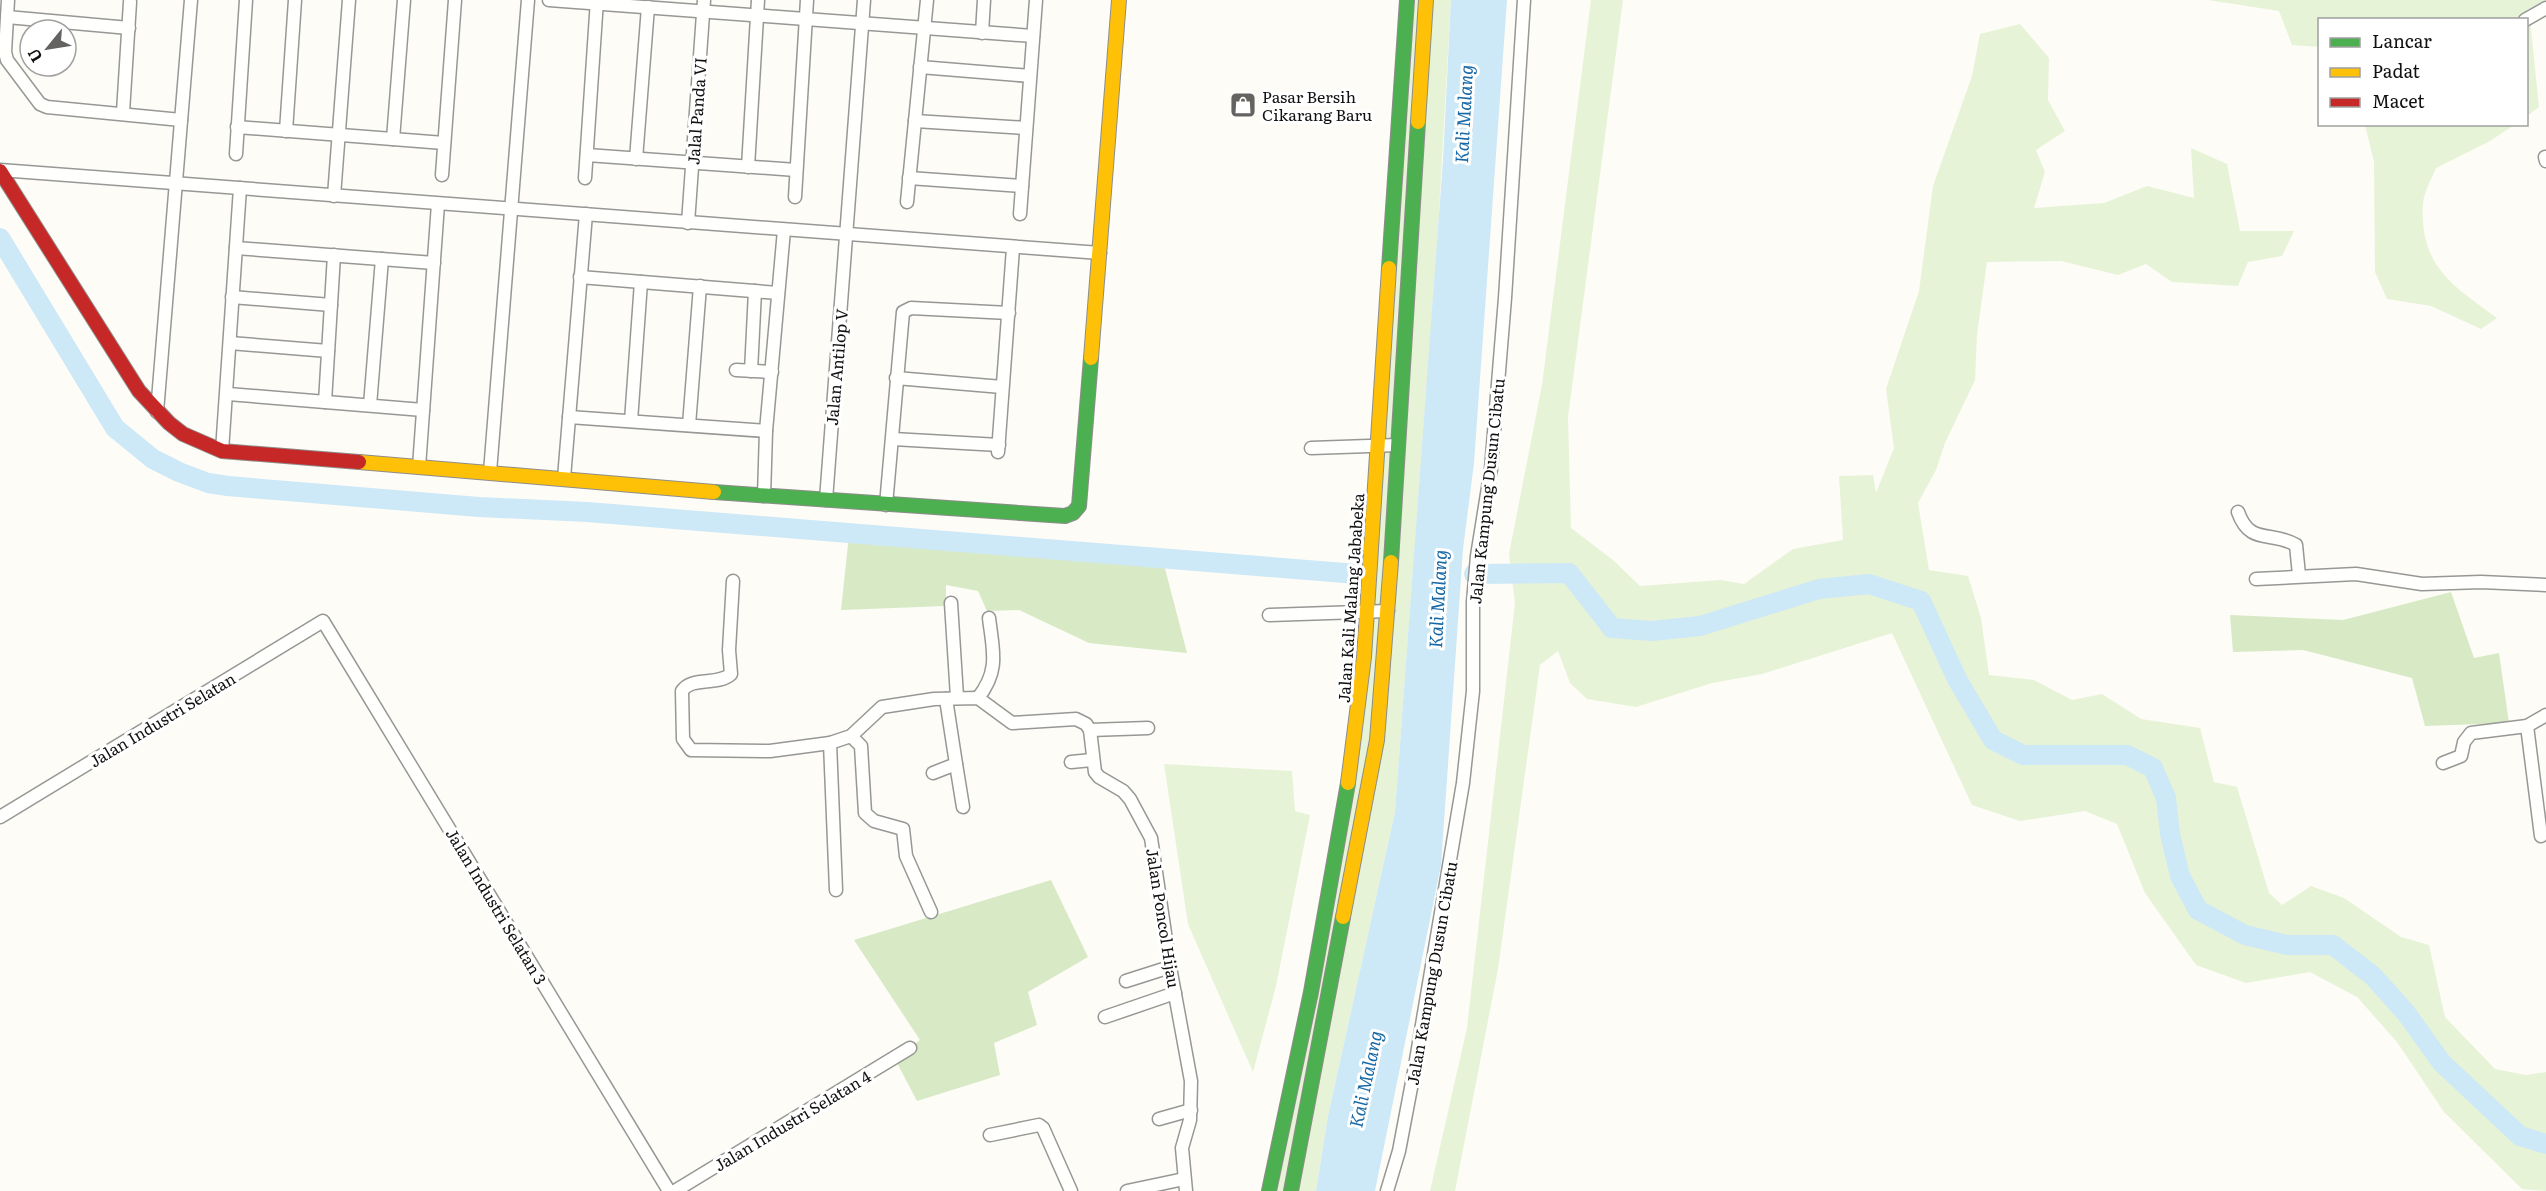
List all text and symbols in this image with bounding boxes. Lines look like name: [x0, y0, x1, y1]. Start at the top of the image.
north arrow: [18, 18, 78, 78]
legend: [2318, 18, 2528, 126]
text: Lancar: [2372, 27, 2432, 54]
text: U: [20, 44, 48, 67]
street label: Jalal Panda VI: [680, 56, 712, 166]
text: Padat: [2372, 57, 2421, 84]
water label: Kali Malang: [1447, 64, 1479, 164]
place label: Pasar Bersih Cikarang Baru: [1262, 84, 1372, 126]
text: Macet: [2372, 87, 2425, 114]
shop icon: Pasar Bersih Cikarang Baru: [1228, 90, 1258, 120]
street label: Jalan Antilop V: [819, 307, 853, 426]
street label: Jalan Kampung Dusun Cibatu: [1462, 377, 1510, 605]
street label: Jalan Kali Malang Jababeka: [1331, 492, 1369, 704]
water label: Kali Malang: [1421, 549, 1453, 649]
street label: Jalan Industri Selatan: [84, 665, 240, 772]
street label: Jalan Industri Selatan 3: [441, 823, 553, 989]
street label: Jalan Poncol Hijau: [1141, 846, 1187, 990]
street label: Jalan Kampung Dusun Cibatu: [1399, 859, 1463, 1087]
water label: Kali Malang: [1342, 1028, 1388, 1130]
street label: Jalan Industri Selatan 4: [709, 1064, 875, 1176]

